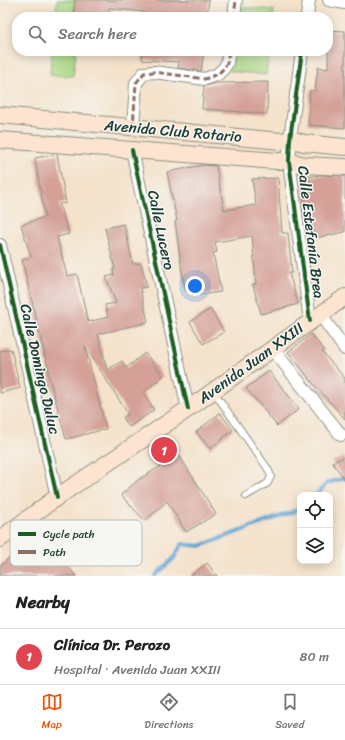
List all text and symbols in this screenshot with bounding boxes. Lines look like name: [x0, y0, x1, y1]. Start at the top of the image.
search box: [12, 12, 333, 56]
text: Search here: [58, 21, 137, 47]
icon: search: [26, 23, 48, 45]
street label: Avenida Club Rotario: [102, 112, 243, 150]
street label: Calle Estefanía Brea: [290, 164, 332, 300]
street label: Calle Lucero: [140, 188, 182, 273]
your location: [185, 276, 205, 296]
street label: Calle Domingo Duluc: [12, 301, 68, 437]
street label: Avenida Juan XXIII: [192, 315, 310, 411]
pin: 1: [151, 435, 177, 465]
map controls: [297, 492, 333, 564]
button: locate: [297, 492, 333, 528]
legend: [10, 520, 142, 566]
text: Cycle path: [43, 525, 95, 544]
button: layers: [297, 528, 333, 564]
text: Path: [43, 543, 66, 562]
text: Nearby: [16, 587, 70, 617]
text: Clínica Dr. Perozo: [54, 632, 170, 658]
text: 1: [26, 645, 32, 668]
text: 80 m: [300, 645, 329, 668]
text: Hospital · Avenida Juan XXIII: [54, 658, 221, 681]
tab: Map: [41, 691, 63, 734]
tab: Directions: [144, 691, 194, 734]
tab: Saved: [275, 691, 304, 734]

